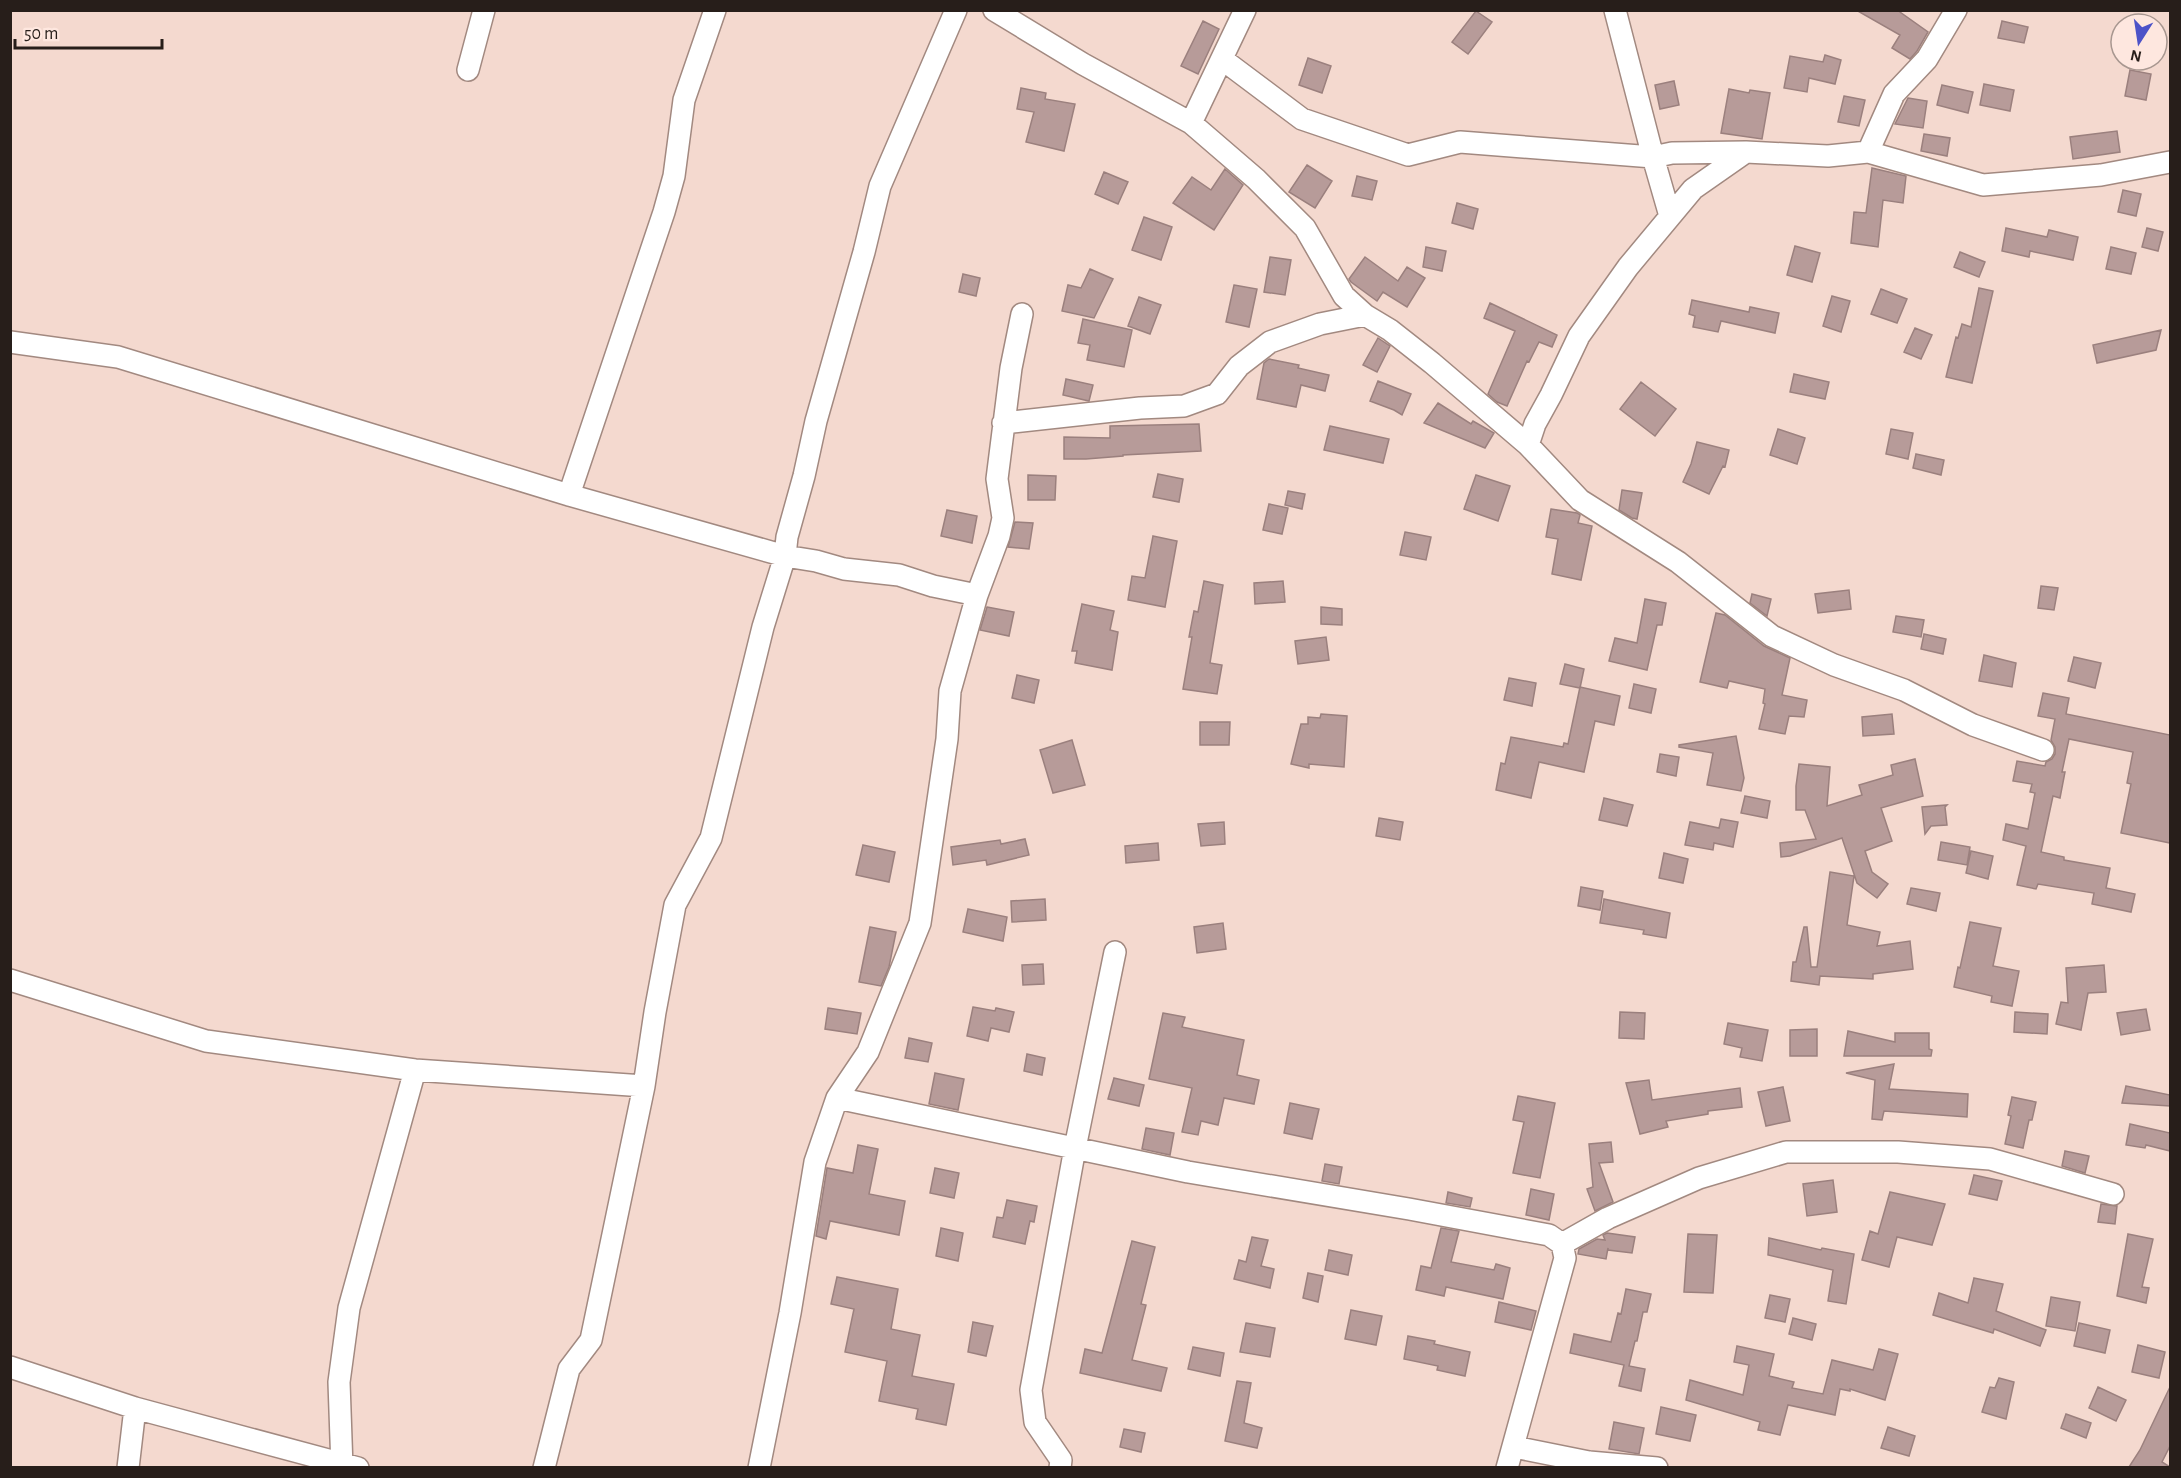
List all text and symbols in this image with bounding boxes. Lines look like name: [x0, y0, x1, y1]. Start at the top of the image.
scale bar: [15, 12, 162, 50]
north arrow: [2109, 12, 2169, 72]
text: 50 m: [24, 25, 58, 43]
text: N: [2129, 47, 2143, 65]

